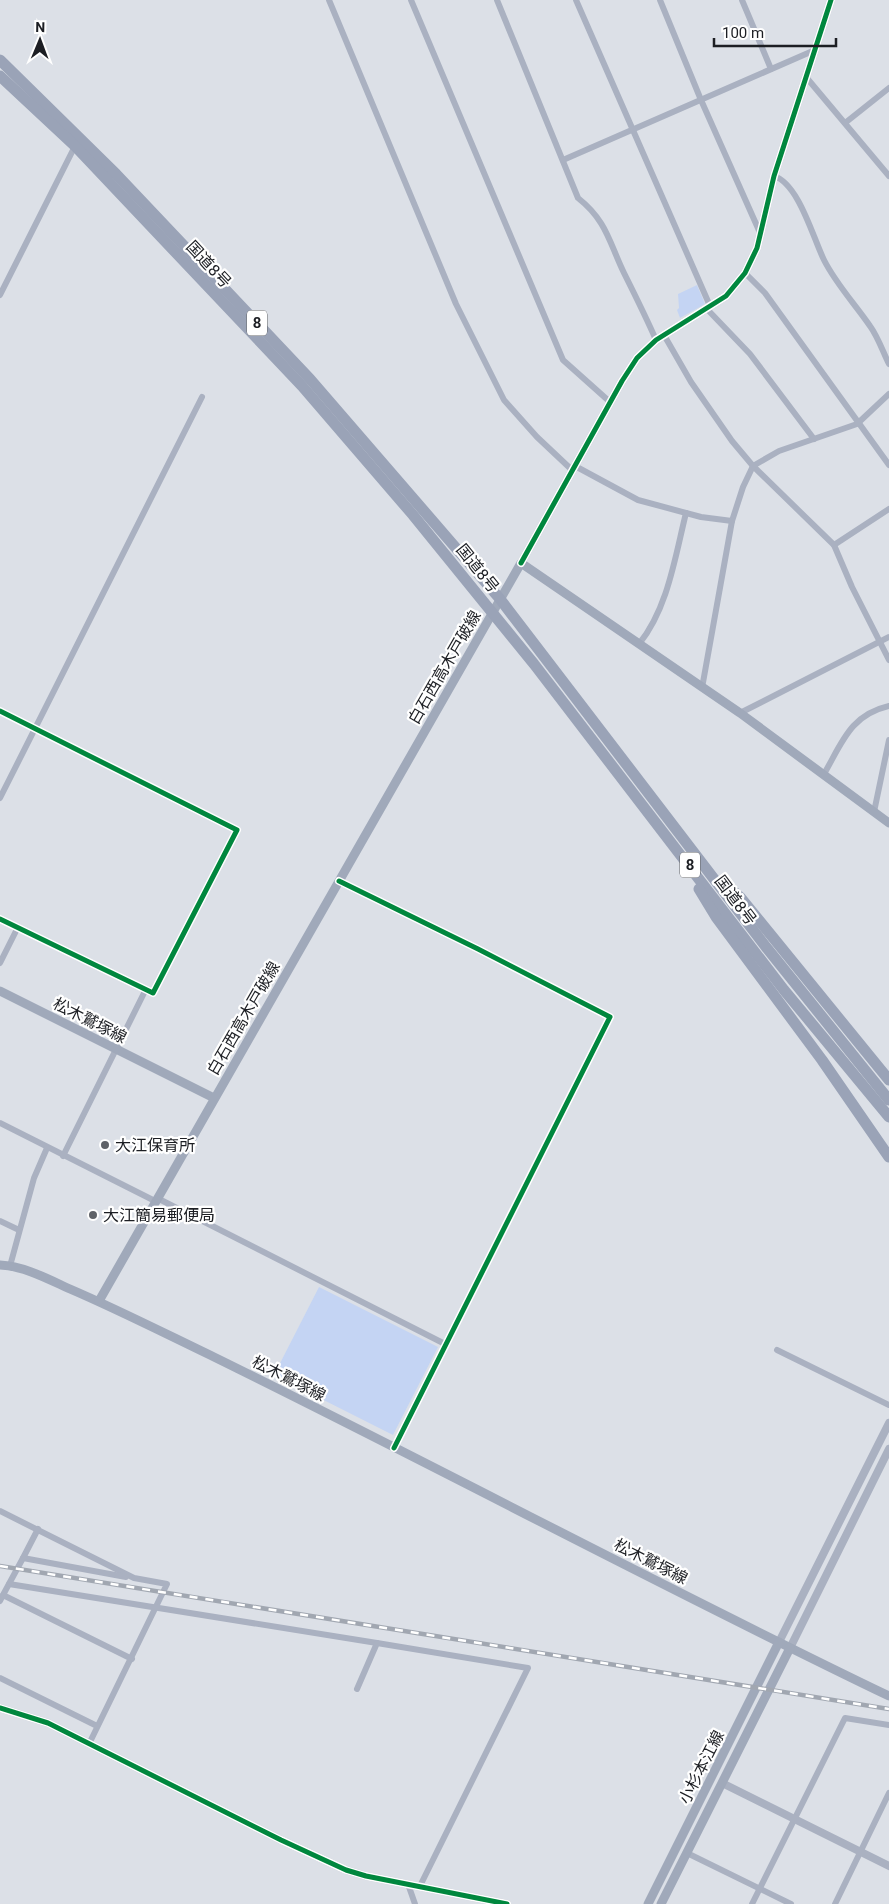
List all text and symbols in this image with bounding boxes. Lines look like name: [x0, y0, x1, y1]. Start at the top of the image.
north arrow: [15, 15, 65, 65]
scale bar: [714, 15, 836, 47]
text: N: [35, 19, 45, 35]
text: 100 m: [722, 24, 764, 42]
street label: 国道8号: [182, 237, 235, 292]
road number: 8: [247, 310, 267, 336]
street label: 国道8号: [452, 540, 503, 596]
street label: 白石西高木戸破線: [404, 607, 485, 727]
road number: 8: [680, 852, 700, 878]
street label: 国道8号: [711, 872, 760, 929]
street label: 白石西高木戸破線: [203, 958, 284, 1078]
street label: 松木鷲塚線: [50, 994, 130, 1047]
place label: 大江保育所: [115, 1136, 195, 1155]
marker: 大江保育所: [99, 1139, 111, 1151]
place label: 大江簡易郵便局: [103, 1206, 215, 1225]
marker: 大江簡易郵便局: [87, 1209, 99, 1221]
street label: 松木鷲塚線: [249, 1352, 329, 1405]
street label: 松木鷲塚線: [611, 1535, 691, 1588]
street label: 小杉本江線: [675, 1727, 728, 1807]

